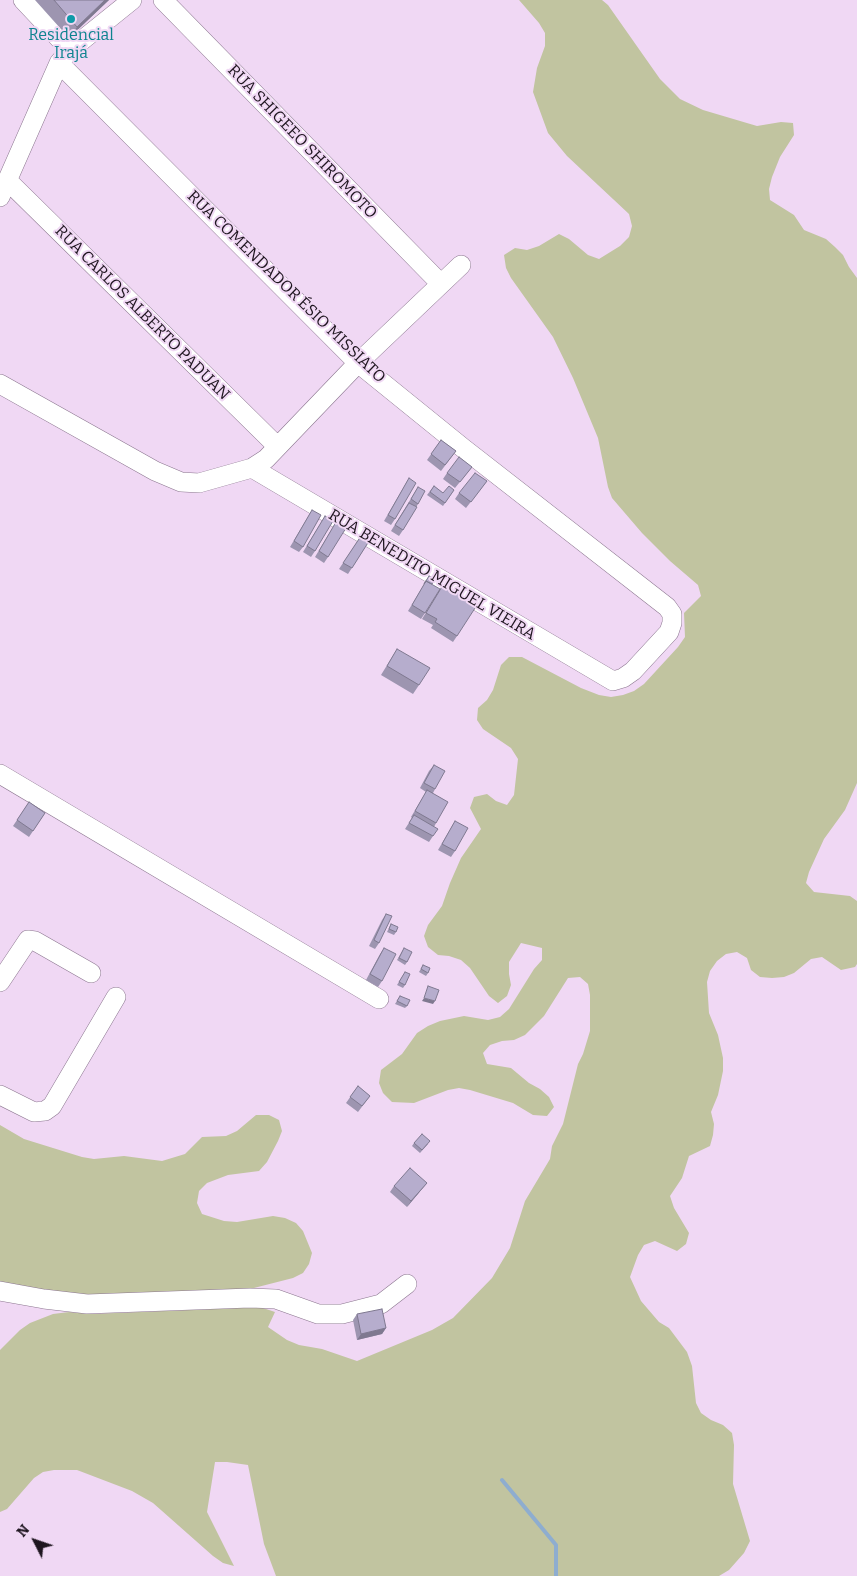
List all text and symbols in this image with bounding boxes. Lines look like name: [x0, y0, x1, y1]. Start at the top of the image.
marker: Residencial Irajá: [65, 13, 77, 25]
place label: Residencial Irajá: [28, 26, 114, 64]
street label: RUA SHIGEEO SHIROMOTO: [223, 61, 381, 223]
street label: RUA COMENDADOR ÉSIO MISSIATO: [183, 187, 389, 387]
street label: RUA CARLOS ALBERTO PADUAN: [51, 222, 233, 404]
street label: RUA BENEDITO MIGUEL VIEIRA: [325, 505, 539, 645]
north arrow: [10, 1516, 60, 1566]
text: N: [13, 1521, 33, 1540]

